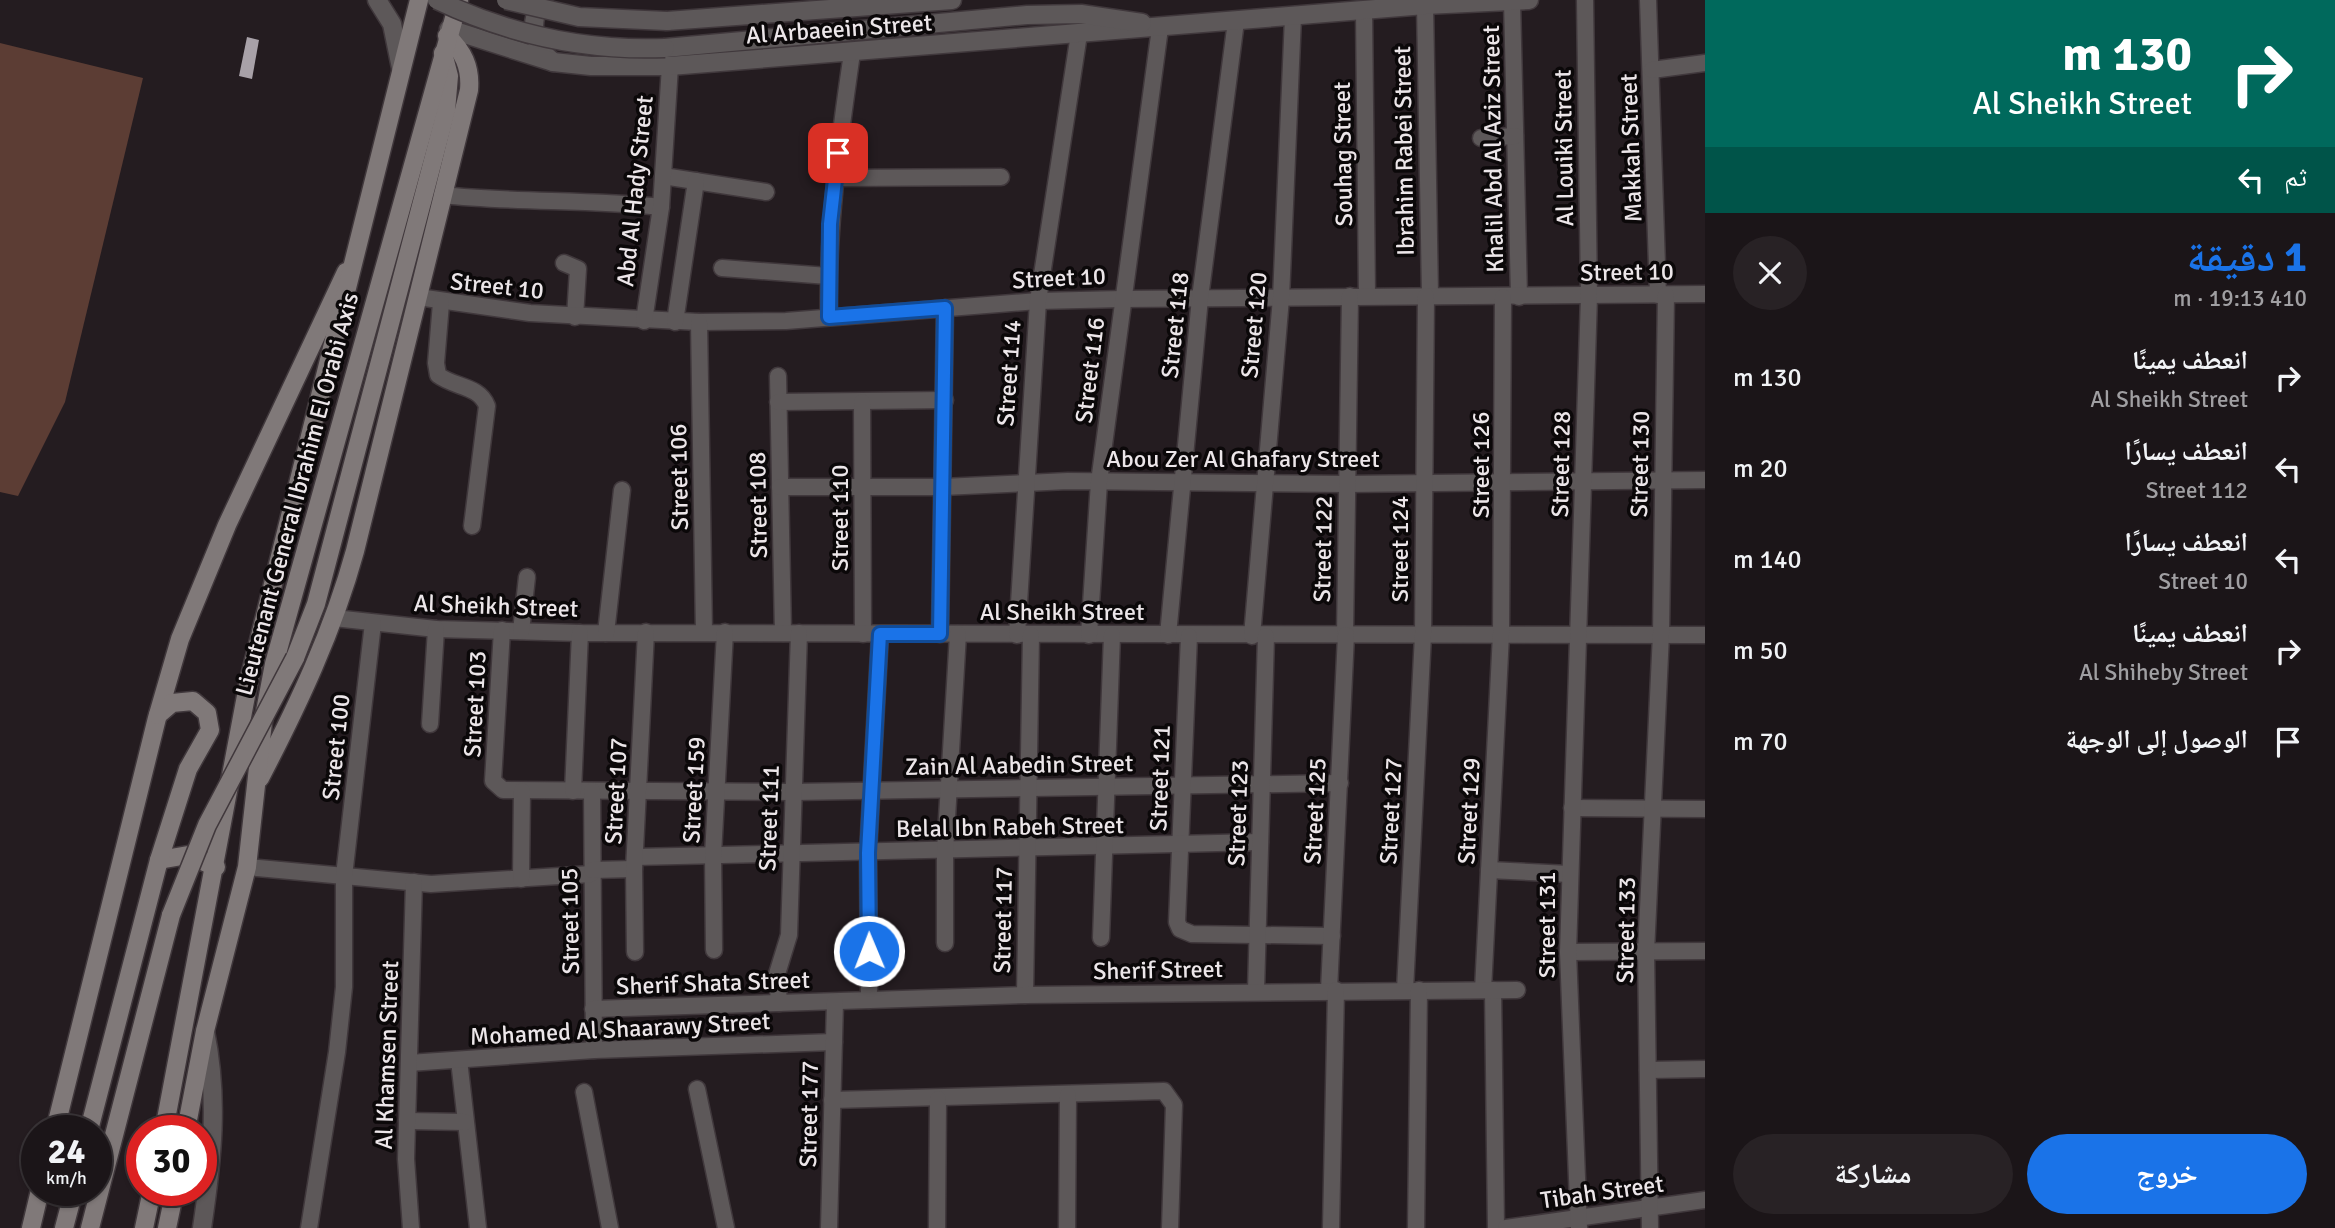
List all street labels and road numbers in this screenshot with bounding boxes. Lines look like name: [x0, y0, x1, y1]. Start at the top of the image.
street label: Al Arbaeein Street: [745, 8, 933, 50]
street label: Khalil Abd Al Aziz Street: [1476, 25, 1510, 273]
street label: Ibrahim Rabei Street: [1387, 46, 1421, 256]
street label: Al Louiki Street: [1548, 69, 1580, 227]
street label: Makkah Street: [1613, 73, 1649, 223]
street label: Souhag Street: [1327, 81, 1359, 227]
street label: Abd Al Hady Street: [610, 94, 660, 288]
street label: Street 10: [1580, 256, 1674, 288]
street label: Street 10: [1011, 261, 1107, 295]
street label: Street 10: [449, 266, 545, 306]
street label: Street 118: [1155, 270, 1195, 380]
street label: Street 120: [1234, 271, 1274, 379]
street label: Lieutenant General Ibrahim El Orabi Axis: [229, 289, 365, 699]
street label: Street 116: [1069, 315, 1111, 425]
street label: Street 114: [990, 319, 1028, 427]
street label: Street 128: [1545, 410, 1577, 518]
street label: Street 130: [1624, 410, 1656, 518]
street label: Street 126: [1466, 412, 1496, 518]
street label: Street 106: [663, 423, 695, 531]
street label: Abou Zer Al Ghafary Street: [1106, 444, 1380, 474]
street label: Street 108: [742, 451, 774, 559]
street label: Street 110: [825, 465, 855, 571]
street label: Street 122: [1307, 495, 1339, 603]
street label: Street 124: [1385, 496, 1415, 602]
street label: Al Sheikh Street: [413, 588, 579, 624]
street label: Al Sheikh Street: [980, 597, 1144, 627]
street label: Street 103: [457, 650, 493, 758]
street label: Street 100: [316, 692, 356, 802]
street label: Street 121: [1143, 724, 1177, 832]
street label: Street 159: [676, 736, 712, 844]
street label: Street 107: [598, 737, 634, 845]
street label: Zain Al Aabedin Street: [904, 748, 1134, 782]
street label: Street 125: [1297, 757, 1333, 865]
street label: Street 127: [1373, 757, 1409, 865]
street label: Street 129: [1451, 757, 1487, 865]
street label: Street 123: [1221, 759, 1255, 867]
street label: Street 111: [752, 764, 786, 872]
street label: Belal Ibn Rabeh Street: [896, 810, 1124, 844]
street label: Street 117: [987, 866, 1019, 974]
street label: Street 105: [554, 867, 586, 975]
street label: Street 131: [1532, 872, 1562, 978]
street label: Street 133: [1610, 876, 1642, 984]
street label: Sherif Street: [1093, 954, 1223, 986]
street label: Al Khamsen Street: [369, 960, 405, 1150]
street label: Sherif Shata Street: [616, 965, 810, 1001]
street label: Mohamed Al Shaarawy Street: [469, 1006, 771, 1052]
street label: Street 177: [793, 1060, 825, 1168]
street label: Tibah Street: [1539, 1169, 1665, 1215]

